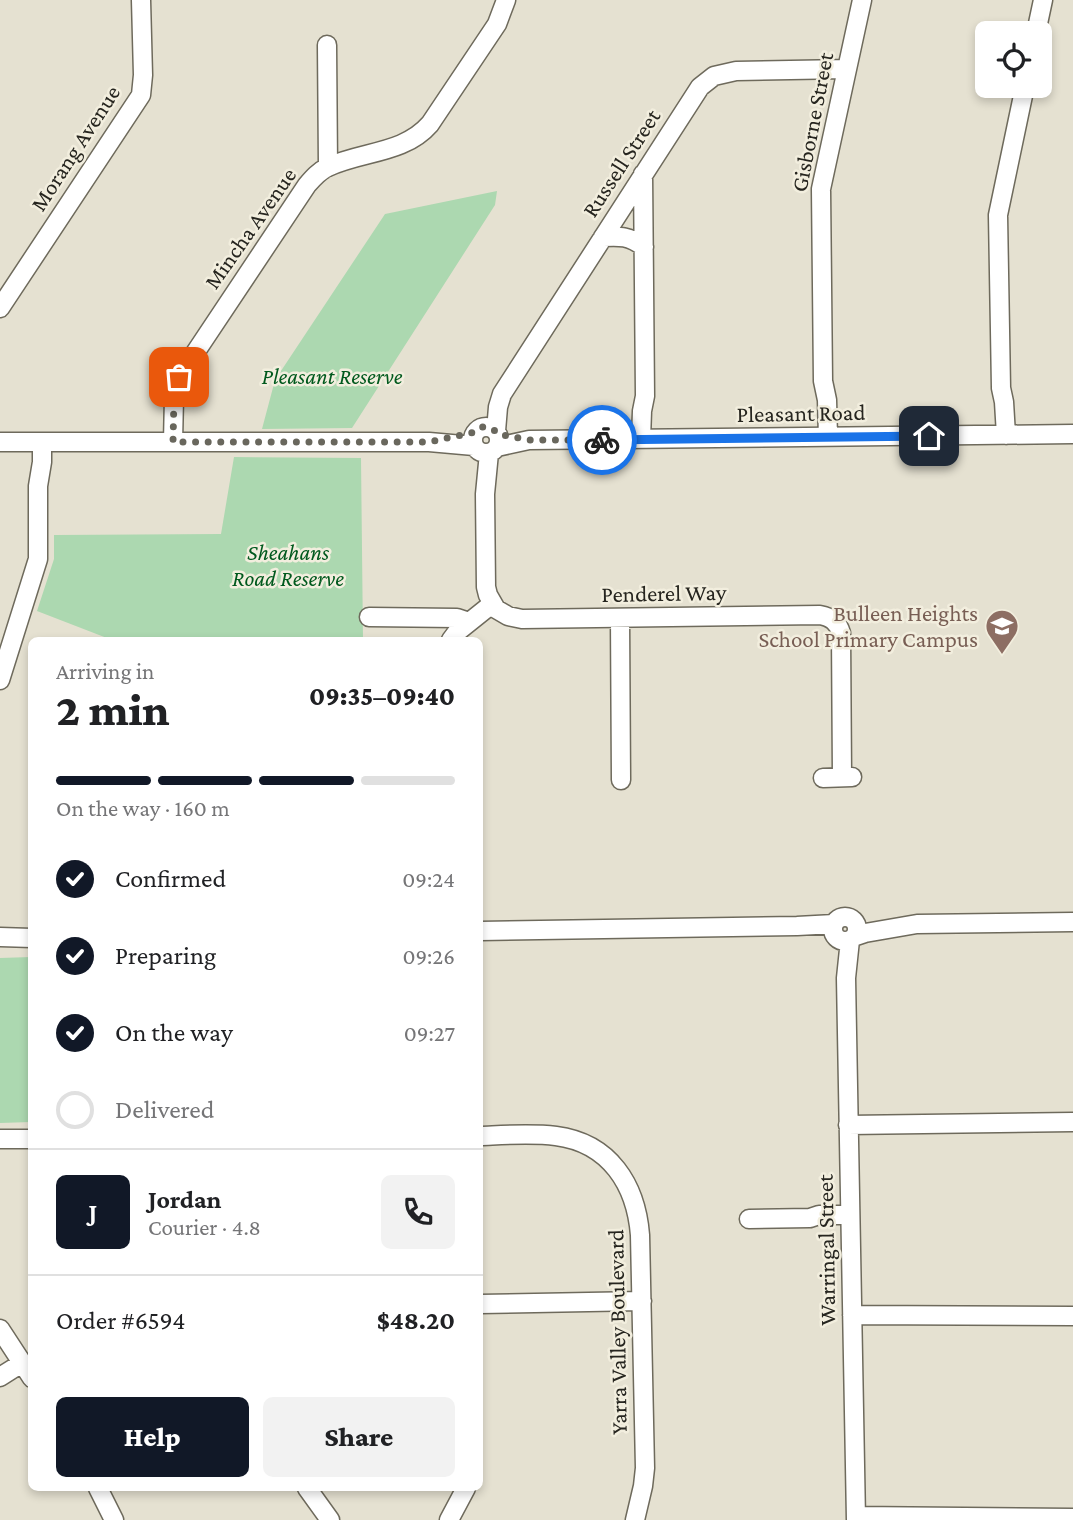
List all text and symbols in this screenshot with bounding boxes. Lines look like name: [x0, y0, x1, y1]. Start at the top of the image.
map controls: [975, 21, 1052, 98]
button: locate: [975, 21, 1052, 98]
street label: Gisborne Street: [786, 50, 838, 194]
street label: Morang Avenue: [25, 80, 125, 216]
street label: Russell Street: [577, 104, 666, 222]
street label: Mincha Avenue: [199, 162, 301, 294]
pin: [149, 347, 209, 407]
icon: bag: [160, 358, 198, 396]
park label: Pleasant Reserve: [261, 363, 403, 389]
street label: Pleasant Road: [736, 399, 866, 427]
courier: [567, 405, 637, 475]
pin: [899, 406, 959, 466]
icon: home: [910, 417, 948, 455]
icon: bike: [583, 421, 621, 459]
park label: Sheahans Road Reserve: [232, 539, 344, 591]
street label: Penderel Way: [601, 579, 727, 607]
place label: Bulleen Heights School Primary Campus: [758, 600, 978, 652]
school or university icon: Bulleen Heights School Primary Campus: [983, 607, 1021, 656]
text: Arriving in: [56, 658, 154, 684]
text: 09:35–09:40: [309, 682, 455, 711]
text: 2 min: [56, 684, 170, 735]
text: On the way · 160 m: [56, 795, 230, 821]
icon: check: [56, 860, 94, 898]
text: Confirmed: [115, 864, 226, 893]
text: 09:24: [402, 866, 455, 892]
icon: check: [56, 937, 94, 975]
text: Preparing: [115, 941, 216, 970]
text: 09:26: [402, 943, 455, 969]
icon: check: [56, 1014, 94, 1052]
text: On the way: [115, 1018, 233, 1047]
text: 09:27: [404, 1020, 455, 1046]
text: Delivered: [115, 1095, 214, 1124]
street label: Warringal Street: [812, 1174, 840, 1326]
button: phone: [381, 1175, 455, 1249]
text: Jordan: [148, 1185, 222, 1214]
text: J: [89, 1198, 97, 1227]
text: Courier · 4.8: [148, 1214, 261, 1240]
street label: Yarra Valley Boulevard: [602, 1229, 632, 1435]
text: Order #6594: [56, 1306, 186, 1335]
text: $48.20: [377, 1306, 455, 1335]
button: Help: [56, 1397, 249, 1477]
button: Share: [263, 1397, 455, 1477]

